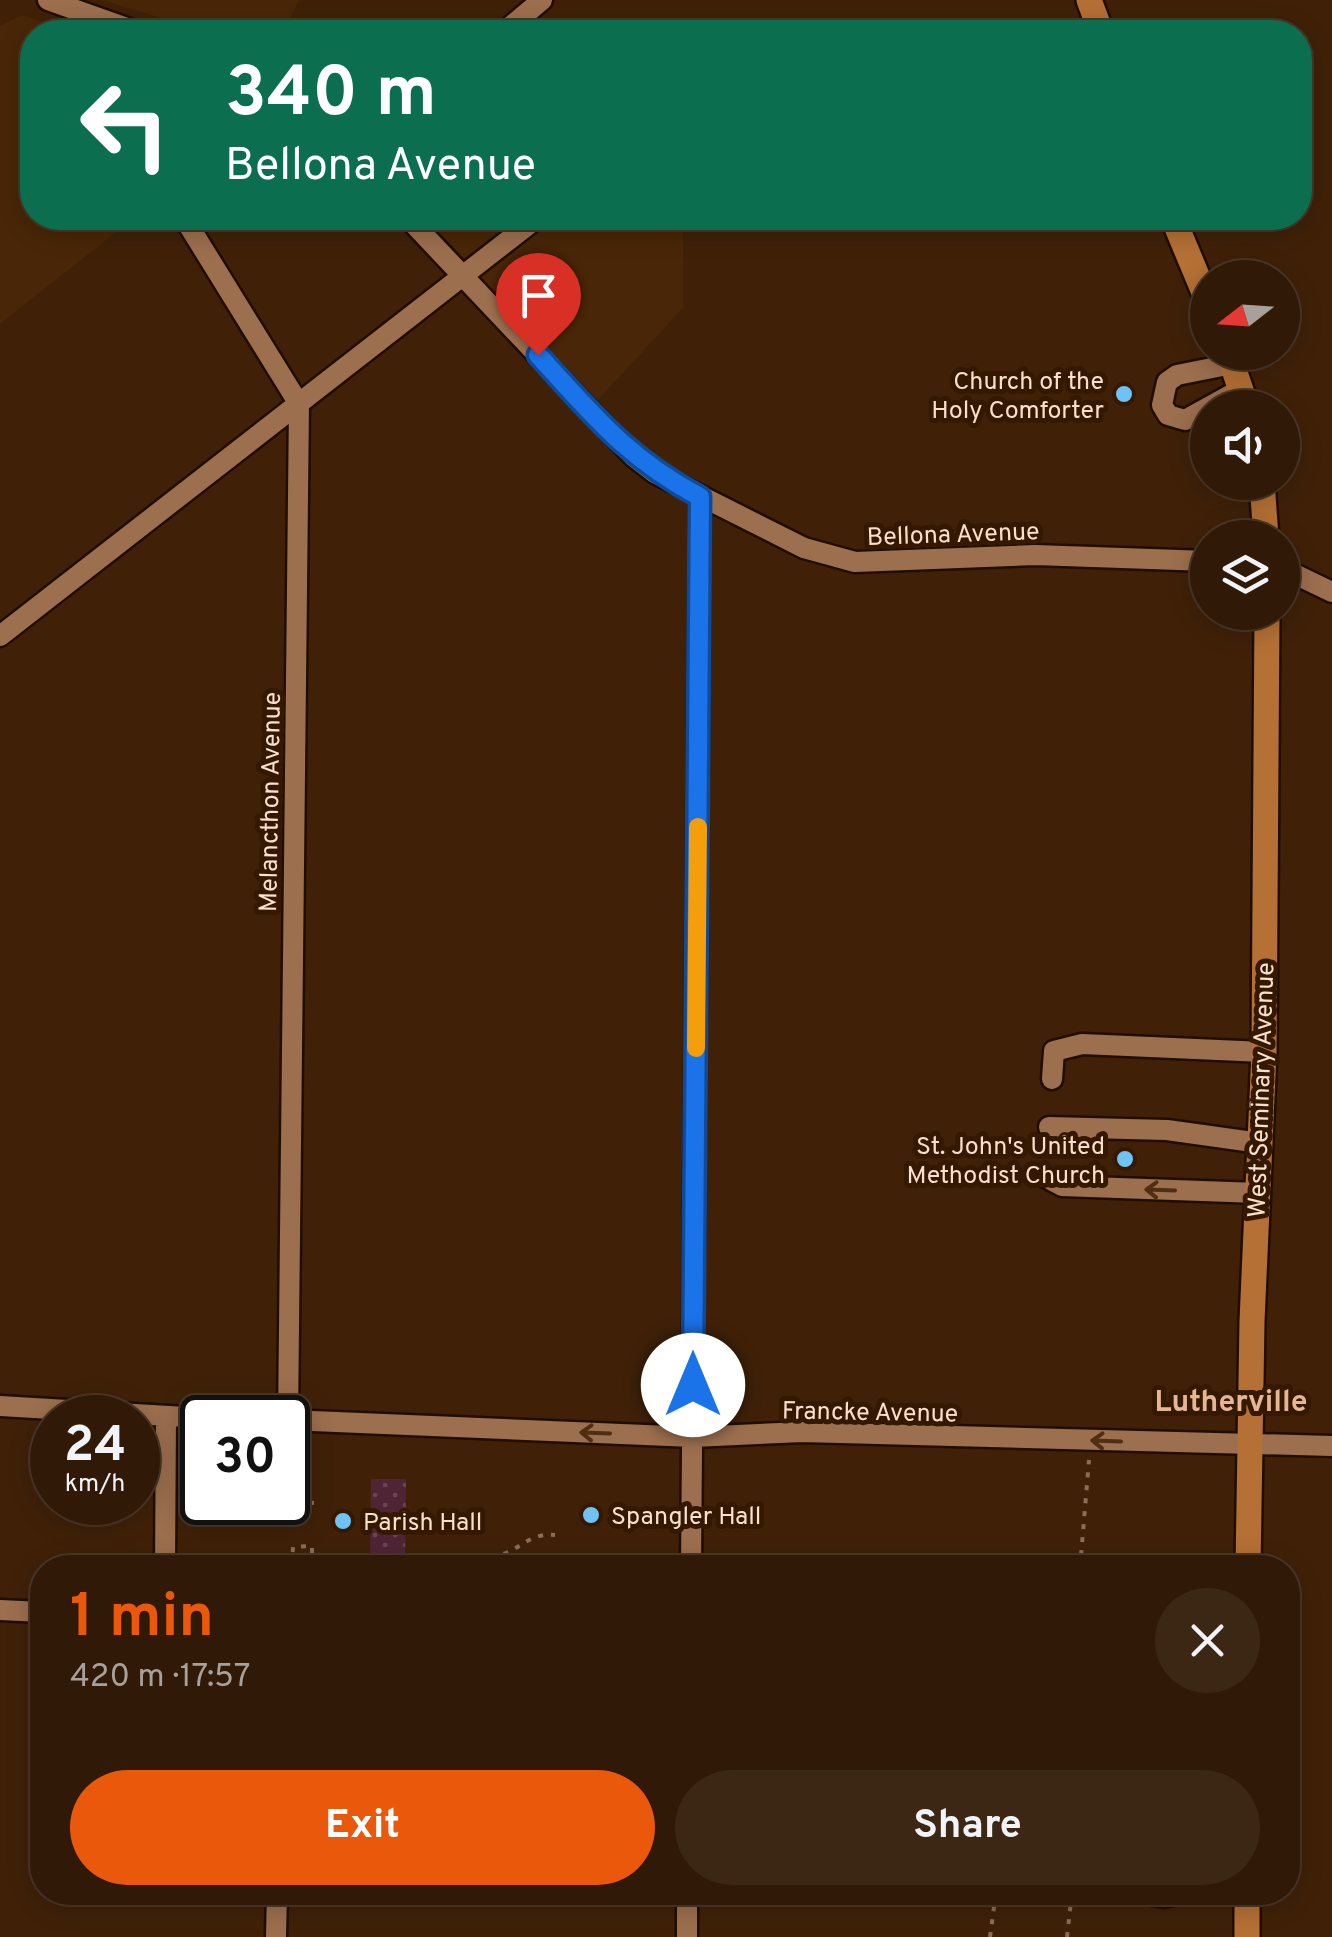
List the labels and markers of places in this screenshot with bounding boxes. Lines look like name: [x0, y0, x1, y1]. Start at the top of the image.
pin: [496, 253, 581, 356]
place label: Church of the Holy Comforter: [931, 367, 1104, 428]
marker: Church of the Holy Comforter: [1113, 383, 1135, 405]
place label: St. John's United Methodist Church: [907, 1132, 1105, 1193]
marker: St. John's United Methodist Church: [1114, 1148, 1136, 1170]
place label: Spangler Hall: [611, 1502, 761, 1534]
marker: Spangler Hall: [580, 1504, 602, 1526]
place label: Parish Hall: [363, 1508, 482, 1540]
marker: Parish Hall: [332, 1510, 354, 1532]

